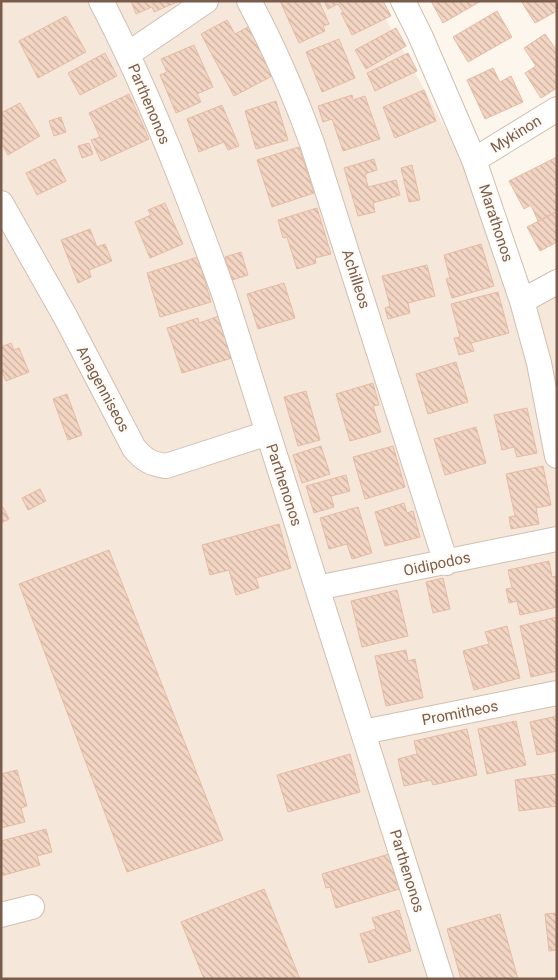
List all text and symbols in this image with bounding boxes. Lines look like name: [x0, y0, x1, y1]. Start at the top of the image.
street label: Parthenonos: [124, 61, 174, 147]
street label: Mykinon: [487, 111, 545, 157]
street label: Marathonos: [475, 182, 517, 264]
street label: Achilleos: [338, 247, 374, 311]
street label: Anagenniseos: [73, 343, 133, 435]
street label: Parthenonos: [262, 442, 306, 528]
street label: Oidipodos: [402, 548, 472, 580]
street label: Promitheos: [420, 697, 500, 729]
street label: Parthenonos: [386, 827, 428, 915]

